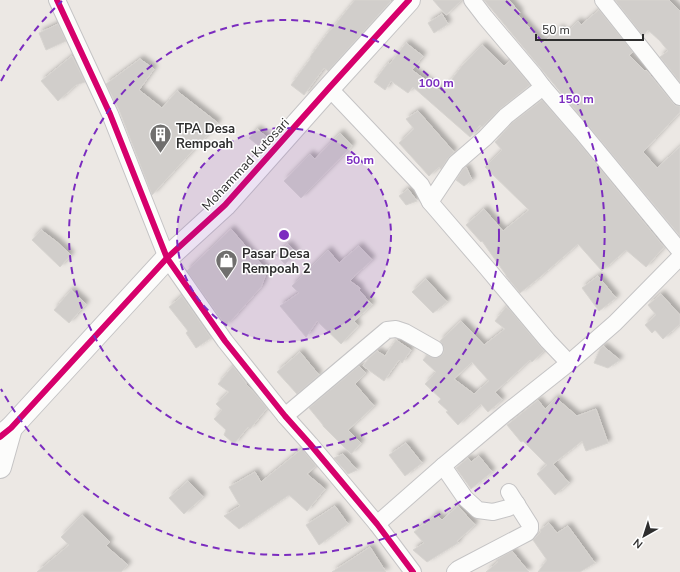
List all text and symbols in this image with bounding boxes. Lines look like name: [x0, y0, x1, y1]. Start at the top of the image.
scale bar: [536, 16, 643, 42]
text: 50 m: [542, 22, 570, 38]
text: 100 m: [418, 75, 454, 91]
text: 150 m: [558, 91, 594, 107]
street label: Mohammad Kutosari: [198, 114, 293, 215]
place label: TPA Desa Rempoah: [176, 120, 235, 153]
building icon: TPA Desa Rempoah: [148, 122, 174, 155]
text: 50 m: [346, 152, 374, 168]
centre of rings: [277, 228, 291, 242]
place label: Pasar Desa Rempoah 2: [242, 245, 311, 278]
shop icon: Pasar Desa Rempoah 2: [213, 247, 239, 280]
north arrow: [624, 516, 664, 556]
text: N: [630, 535, 646, 552]

